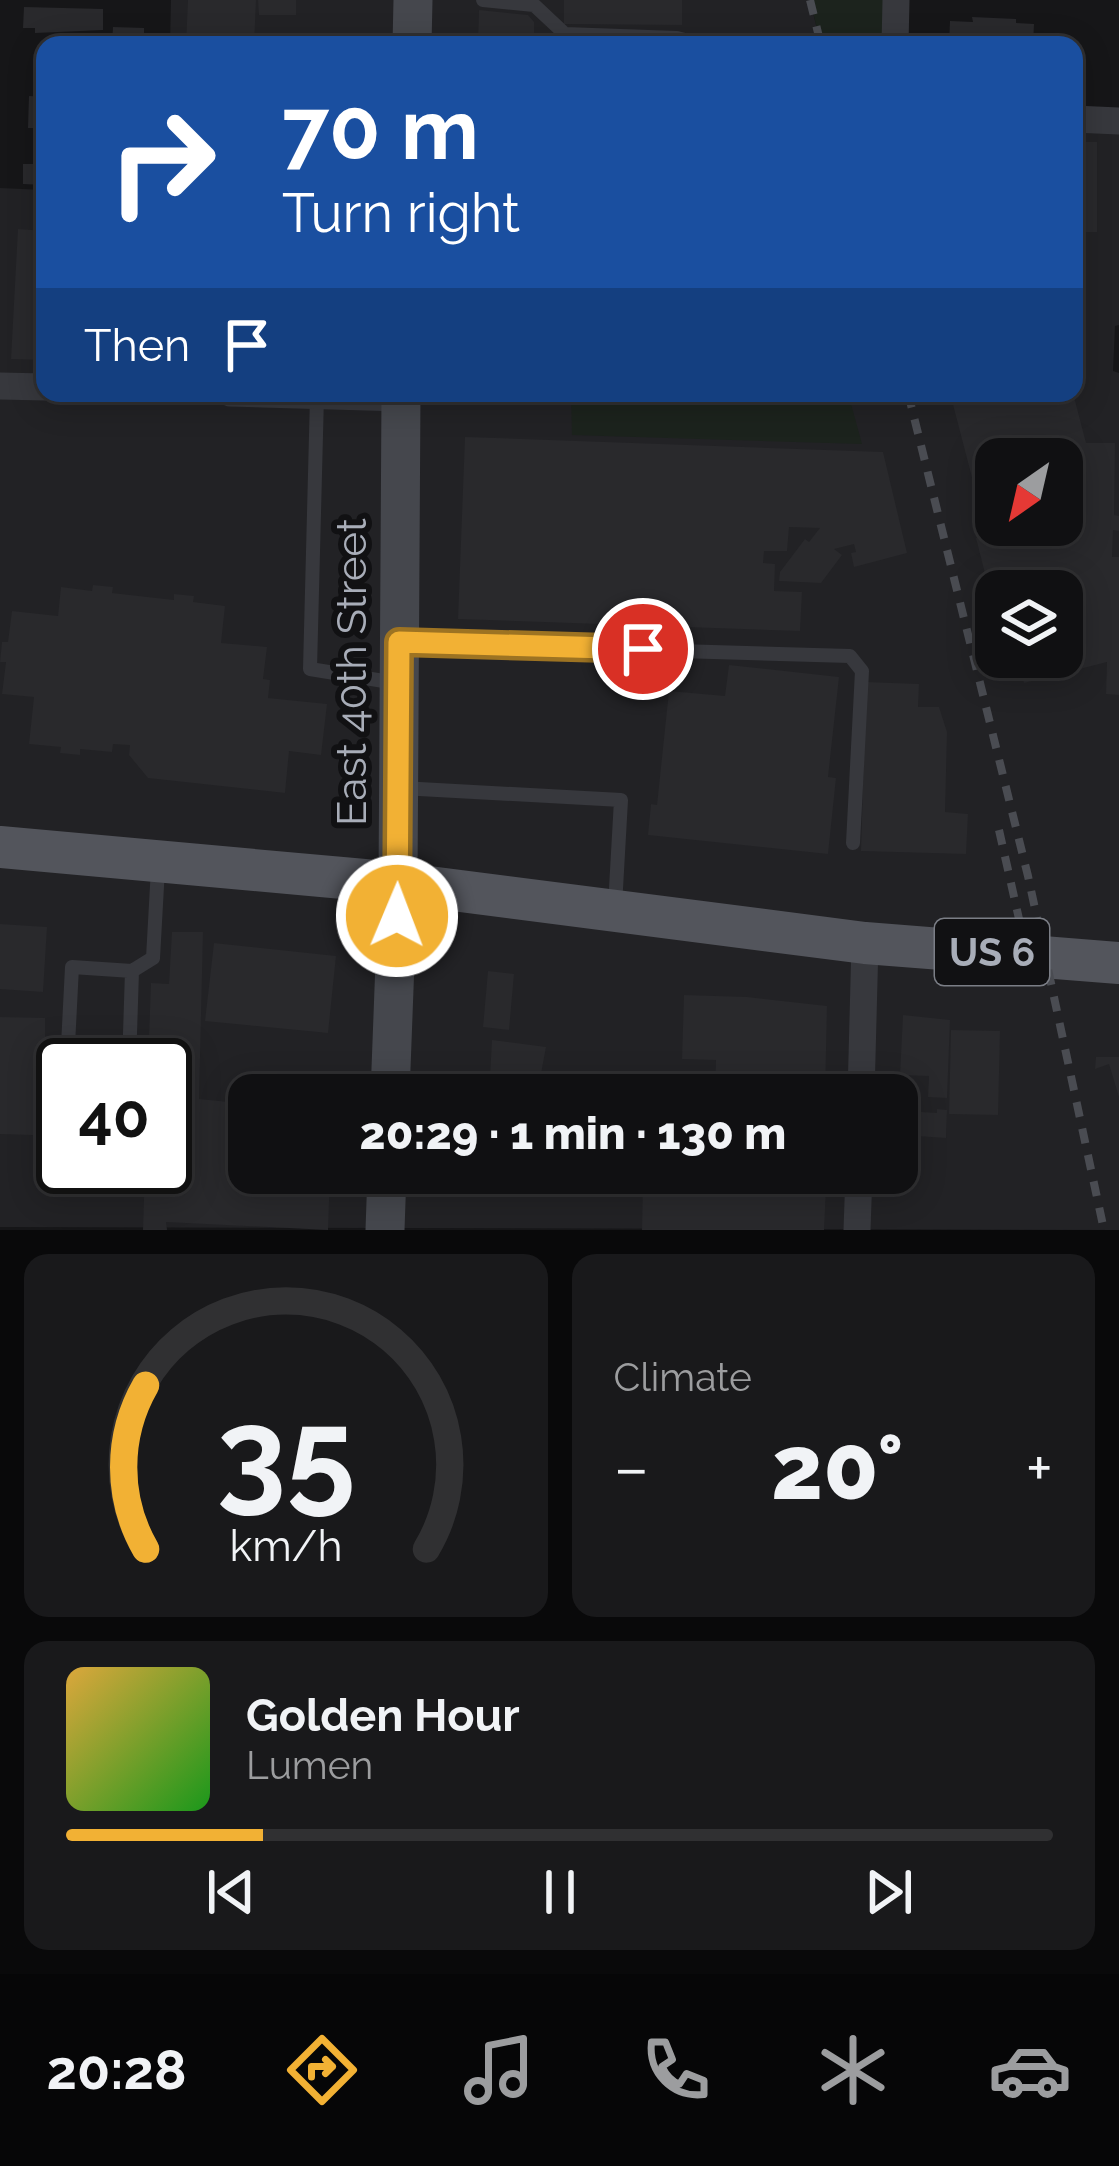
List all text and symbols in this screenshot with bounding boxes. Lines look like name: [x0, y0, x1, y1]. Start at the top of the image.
text: 70 m: [282, 80, 479, 179]
icon: right: [84, 84, 240, 240]
text: Turn right: [282, 181, 520, 245]
icon: arrive: [214, 312, 280, 378]
text: Then: [84, 319, 190, 372]
north arrow: [975, 438, 1083, 546]
map controls: [975, 438, 1083, 678]
street label: East 40th Street: [327, 518, 376, 826]
button: layers: [975, 570, 1083, 678]
pin: [592, 598, 694, 700]
icon: arrive: [610, 616, 676, 682]
position arrow: [334, 853, 460, 979]
road number: US 6: [935, 919, 1049, 985]
speed limit sign: 40: [36, 1038, 192, 1194]
text: 20:29 · 1 min · 130 m: [360, 1107, 786, 1160]
text: Climate: [614, 1354, 752, 1400]
text: 35: [216, 1381, 355, 1527]
text: 20°: [771, 1414, 904, 1520]
text: −: [614, 1429, 649, 1506]
text: +: [1026, 1429, 1053, 1506]
text: km/h: [229, 1520, 342, 1570]
text: Golden Hour: [246, 1689, 520, 1742]
text: Lumen: [246, 1742, 373, 1788]
icon: previous: [198, 1859, 264, 1925]
icon: pause: [527, 1859, 593, 1925]
icon: next: [856, 1859, 922, 1925]
icon: directions: [280, 2028, 364, 2112]
icon: music: [457, 2028, 541, 2112]
icon: phone: [634, 2028, 718, 2112]
icon: climate: [811, 2028, 895, 2112]
icon: car: [988, 2028, 1072, 2112]
text: 20:28: [47, 2038, 187, 2102]

